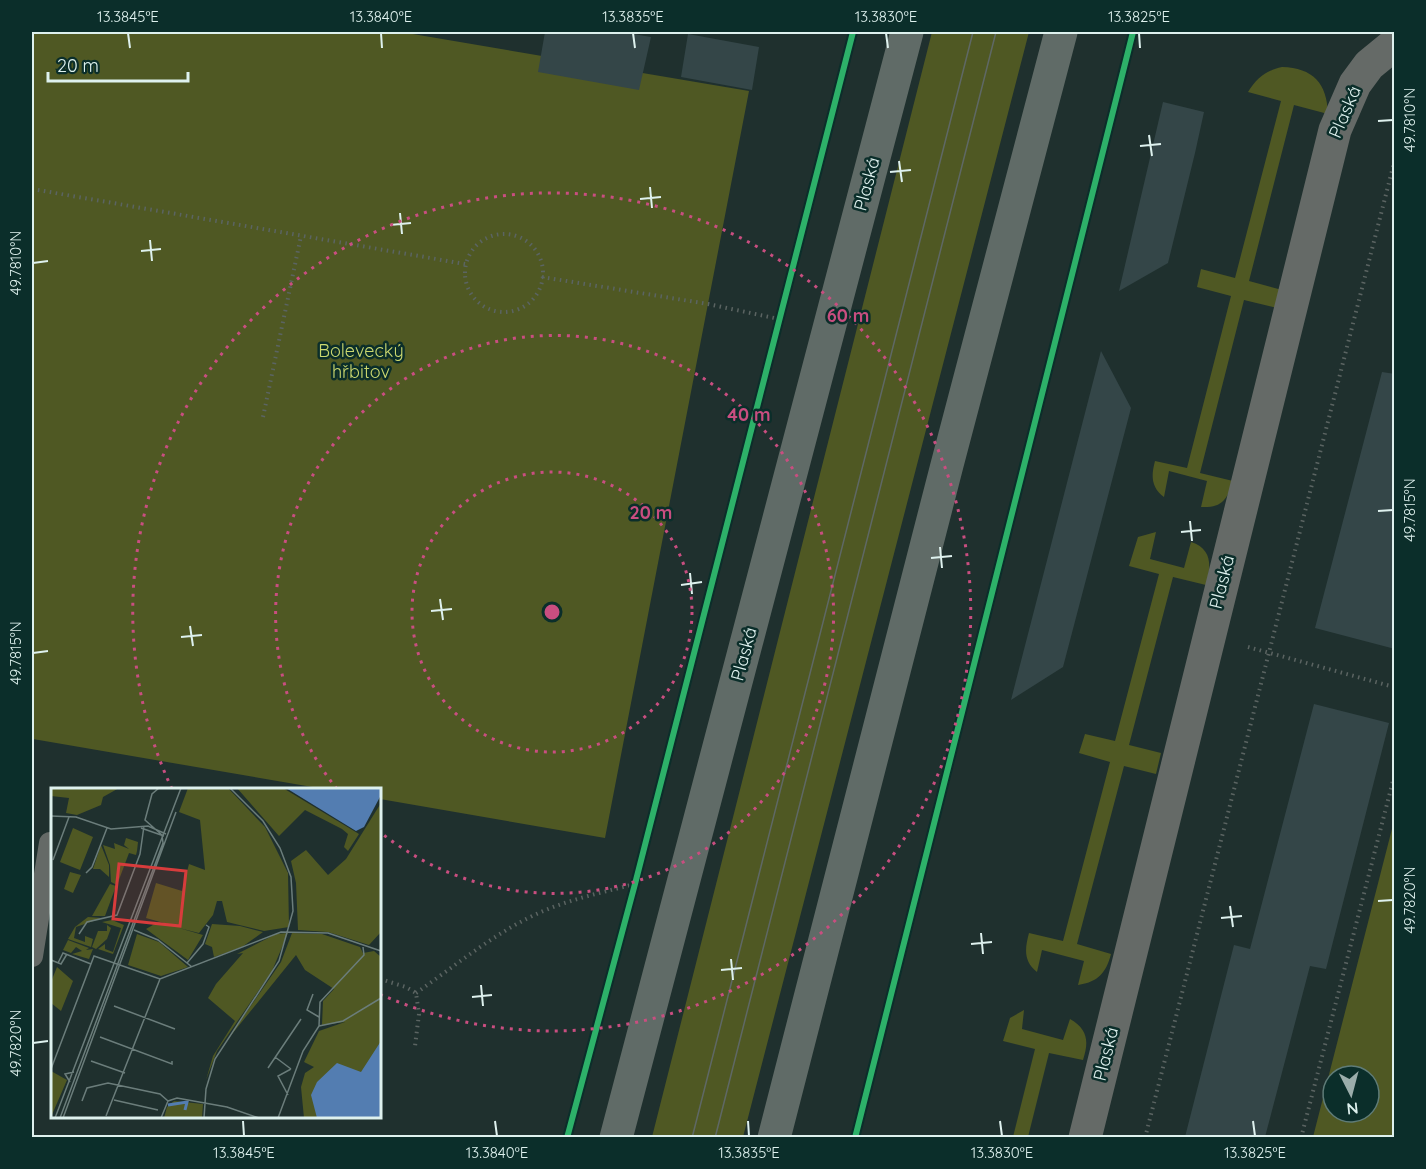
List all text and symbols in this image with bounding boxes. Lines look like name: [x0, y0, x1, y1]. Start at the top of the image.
text: 13.3845°E: [97, 7, 159, 26]
text: 13.3840°E: [350, 7, 412, 26]
text: 13.3835°E: [602, 7, 664, 26]
text: 13.3830°E: [855, 7, 917, 26]
text: 13.3825°E: [1108, 7, 1170, 26]
scale bar: [48, 45, 188, 83]
text: 20 m: [57, 54, 99, 77]
street label: Plaská: [1323, 82, 1366, 141]
text: 49.7810°N: [1400, 88, 1419, 152]
street label: Plaská: [848, 154, 885, 213]
text: 49.7810°N: [6, 231, 25, 295]
text: 60 m: [827, 304, 869, 327]
park label: Bolevecký hřbitov: [318, 339, 404, 383]
text: 40 m: [727, 403, 771, 426]
text: 49.7815°N: [1400, 478, 1419, 542]
text: 20 m: [630, 501, 672, 524]
street label: Plaská: [1204, 553, 1239, 611]
centre of rings: [542, 602, 562, 622]
text: 49.7815°N: [6, 621, 25, 685]
street label: Plaská: [725, 624, 762, 683]
inset map: [51, 788, 381, 1118]
text: 49.7820°N: [1400, 866, 1419, 934]
text: 49.7820°N: [6, 1009, 25, 1077]
street label: Plaská: [1088, 1025, 1123, 1083]
north arrow: [1321, 1064, 1381, 1124]
text: N: [1346, 1098, 1359, 1119]
text: 13.3845°E: [213, 1143, 275, 1162]
text: 13.3840°E: [466, 1143, 528, 1162]
text: 13.3835°E: [718, 1143, 780, 1162]
text: 13.3830°E: [971, 1143, 1033, 1162]
text: 13.3825°E: [1224, 1143, 1286, 1162]

